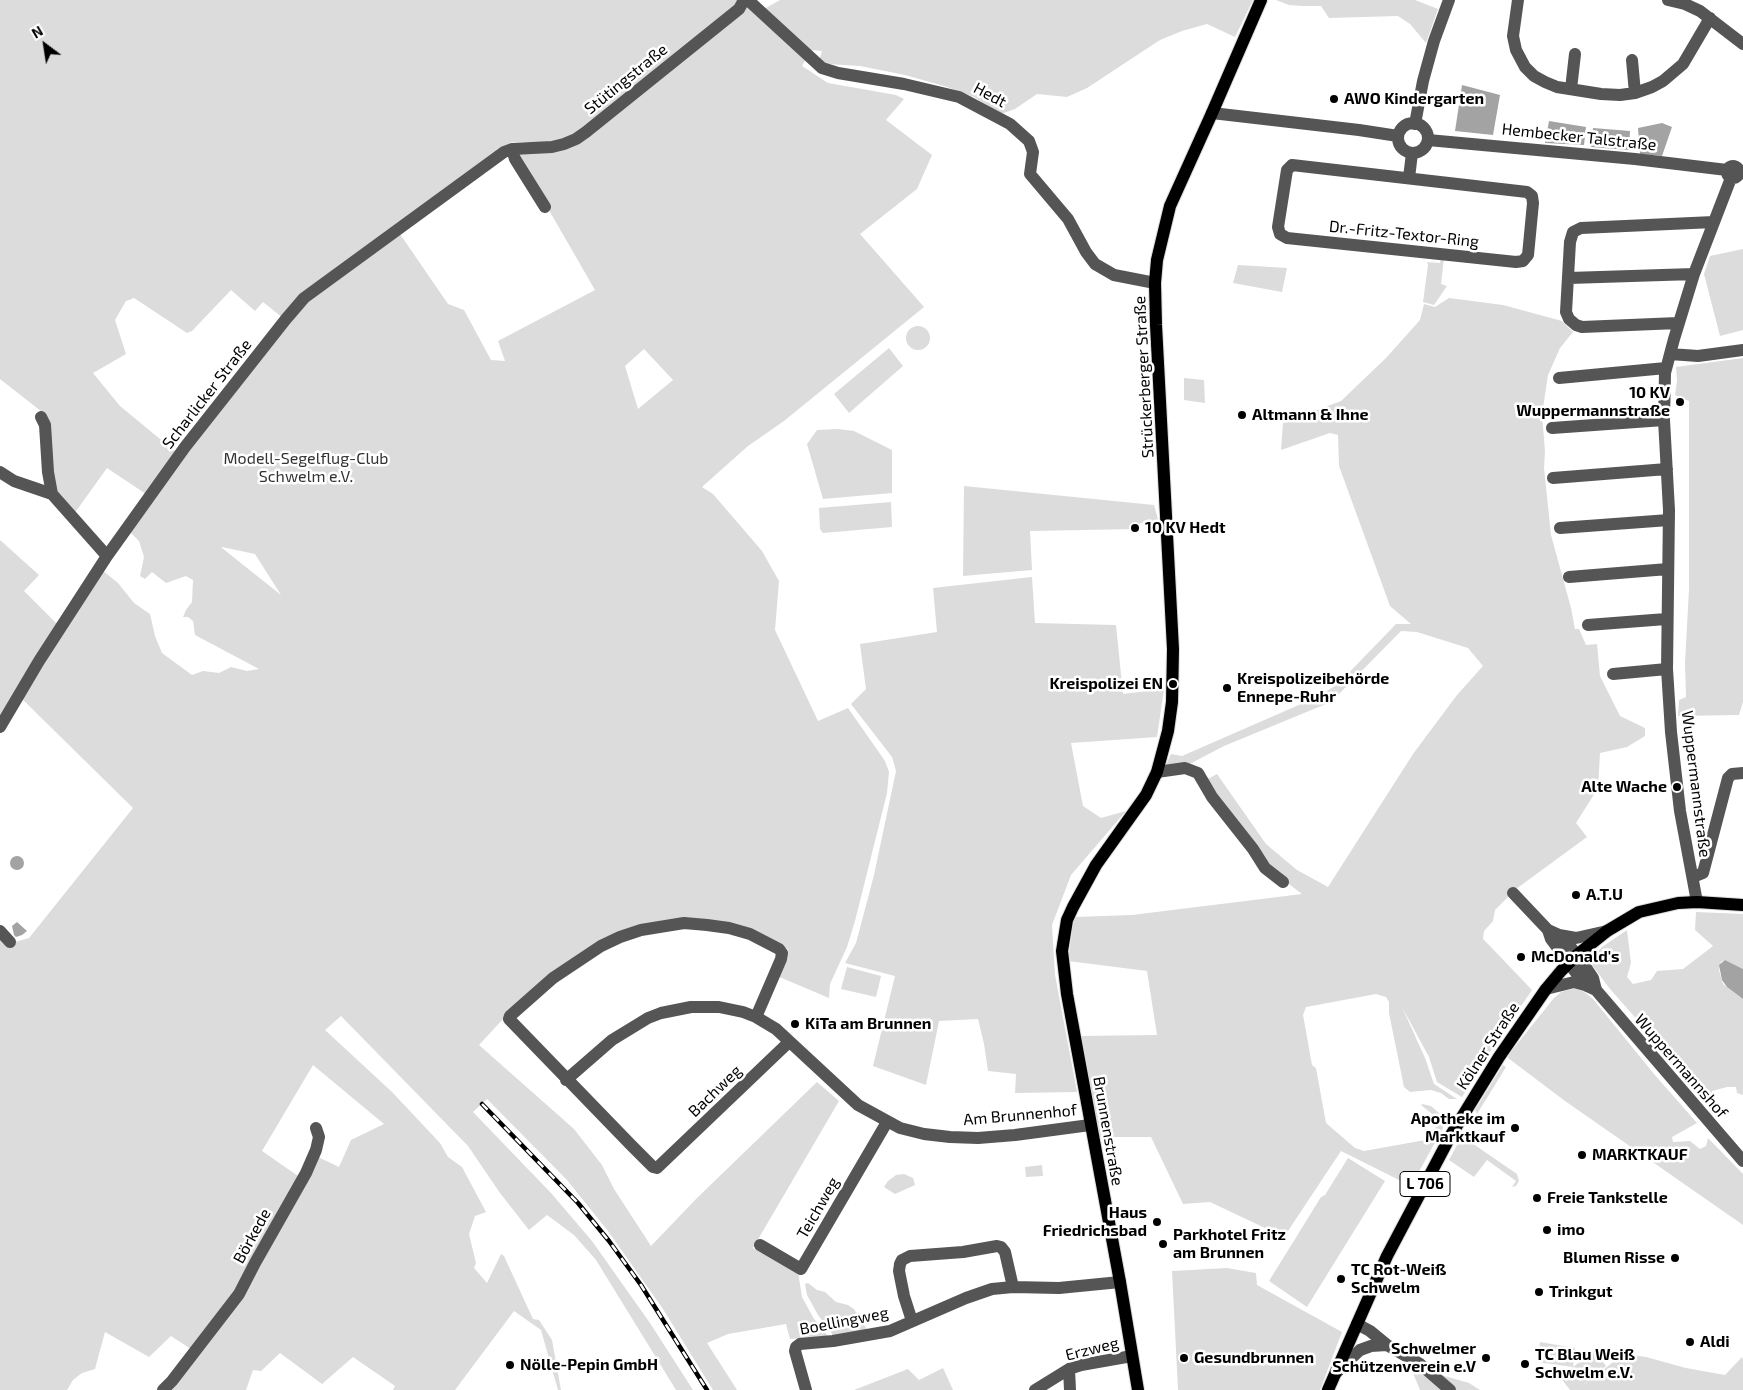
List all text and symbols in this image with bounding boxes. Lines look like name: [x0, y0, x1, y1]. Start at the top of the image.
north arrow: [20, 20, 70, 70]
text: N: [28, 22, 46, 42]
street label: Stütingstraße: [581, 40, 671, 118]
street label: Hedt: [970, 78, 1010, 112]
place label: AWO Kindergarten: [1344, 89, 1484, 109]
marker: AWO Kindergarten: [1328, 93, 1340, 105]
street label: Hembecker Talstraße: [1501, 119, 1657, 155]
street label: Dr.-Fritz-Textor-Ring: [1328, 217, 1480, 251]
street label: Strückerberger Straße: [1130, 295, 1158, 459]
street label: Scharlicker Straße: [158, 335, 256, 453]
place label: 10 KV Wuppermannstraße: [1516, 383, 1670, 421]
marker: 10 KV Wuppermannstraße: [1674, 396, 1686, 408]
place label: Altmann & Ihne: [1252, 405, 1369, 425]
marker: Altmann & Ihne: [1236, 409, 1248, 421]
park label: Modell-Segelflug-Club Schwelm e.V.: [224, 449, 388, 487]
place label: 10 KV Hedt: [1145, 518, 1225, 538]
marker: 10 KV Hedt: [1129, 522, 1141, 534]
place label: Kreispolizeibehörde Ennepe-Ruhr: [1237, 669, 1389, 707]
place label: Kreispolizei EN: [1049, 674, 1163, 694]
marker: Kreispolizei EN: [1167, 678, 1179, 690]
marker: Kreispolizeibehörde Ennepe-Ruhr: [1221, 682, 1233, 694]
street label: Wuppermannstraße: [1677, 709, 1715, 859]
place label: Alte Wache: [1581, 777, 1667, 797]
marker: Alte Wache: [1671, 781, 1683, 793]
place label: A.T.U: [1586, 885, 1623, 905]
marker: A.T.U: [1570, 889, 1582, 901]
place label: McDonald's: [1531, 947, 1620, 967]
marker: McDonald's: [1515, 951, 1527, 963]
street label: Kölner Straße: [1453, 999, 1523, 1093]
street label: Wuppermannshof: [1631, 1010, 1731, 1122]
place label: KiTa am Brunnen: [805, 1014, 931, 1034]
marker: KiTa am Brunnen: [789, 1018, 801, 1030]
street label: Bachweg: [684, 1061, 746, 1121]
street label: Brunnenstraße: [1089, 1075, 1127, 1187]
street label: Am Brunnenhof: [962, 1100, 1078, 1130]
place label: Apotheke im Marktkauf: [1411, 1109, 1505, 1147]
marker: Apotheke im Marktkauf: [1509, 1122, 1521, 1134]
place label: MARKTKAUF: [1592, 1145, 1688, 1165]
marker: MARKTKAUF: [1576, 1149, 1588, 1161]
road number: L 706: [1400, 1172, 1450, 1196]
street label: Teichweg: [793, 1174, 843, 1242]
place label: Freie Tankstelle: [1547, 1188, 1668, 1208]
marker: Freie Tankstelle: [1531, 1192, 1543, 1204]
place label: Haus Friedrichsbad: [1043, 1203, 1147, 1241]
street label: Börkede: [229, 1205, 275, 1267]
marker: Haus Friedrichsbad: [1151, 1216, 1163, 1228]
place label: imo: [1557, 1220, 1585, 1240]
marker: imo: [1541, 1224, 1553, 1236]
place label: Parkhotel Fritz am Brunnen: [1173, 1225, 1286, 1263]
marker: Parkhotel Fritz am Brunnen: [1157, 1238, 1169, 1250]
place label: Blumen Risse: [1563, 1248, 1665, 1268]
marker: Blumen Risse: [1669, 1252, 1681, 1264]
place label: TC Rot-Weiß Schwelm: [1351, 1260, 1446, 1298]
marker: TC Rot-Weiß Schwelm: [1335, 1273, 1347, 1285]
place label: Trinkgut: [1549, 1282, 1613, 1302]
marker: Trinkgut: [1533, 1286, 1545, 1298]
street label: Boellingweg: [798, 1303, 890, 1339]
place label: Aldi: [1700, 1332, 1730, 1352]
street label: Erzweg: [1063, 1333, 1121, 1365]
marker: Aldi: [1684, 1336, 1696, 1348]
place label: Schwelmer Schützenverein e.V: [1332, 1339, 1476, 1377]
place label: TC Blau Weiß Schwelm e.V.: [1535, 1345, 1635, 1383]
place label: Gesundbrunnen: [1194, 1348, 1314, 1368]
marker: Gesundbrunnen: [1178, 1352, 1190, 1364]
marker: Schwelmer Schützenverein e.V: [1480, 1352, 1492, 1364]
place label: Nölle-Pepin GmbH: [520, 1355, 658, 1375]
marker: TC Blau Weiß Schwelm e.V.: [1519, 1358, 1531, 1370]
marker: Nölle-Pepin GmbH: [504, 1359, 516, 1371]

